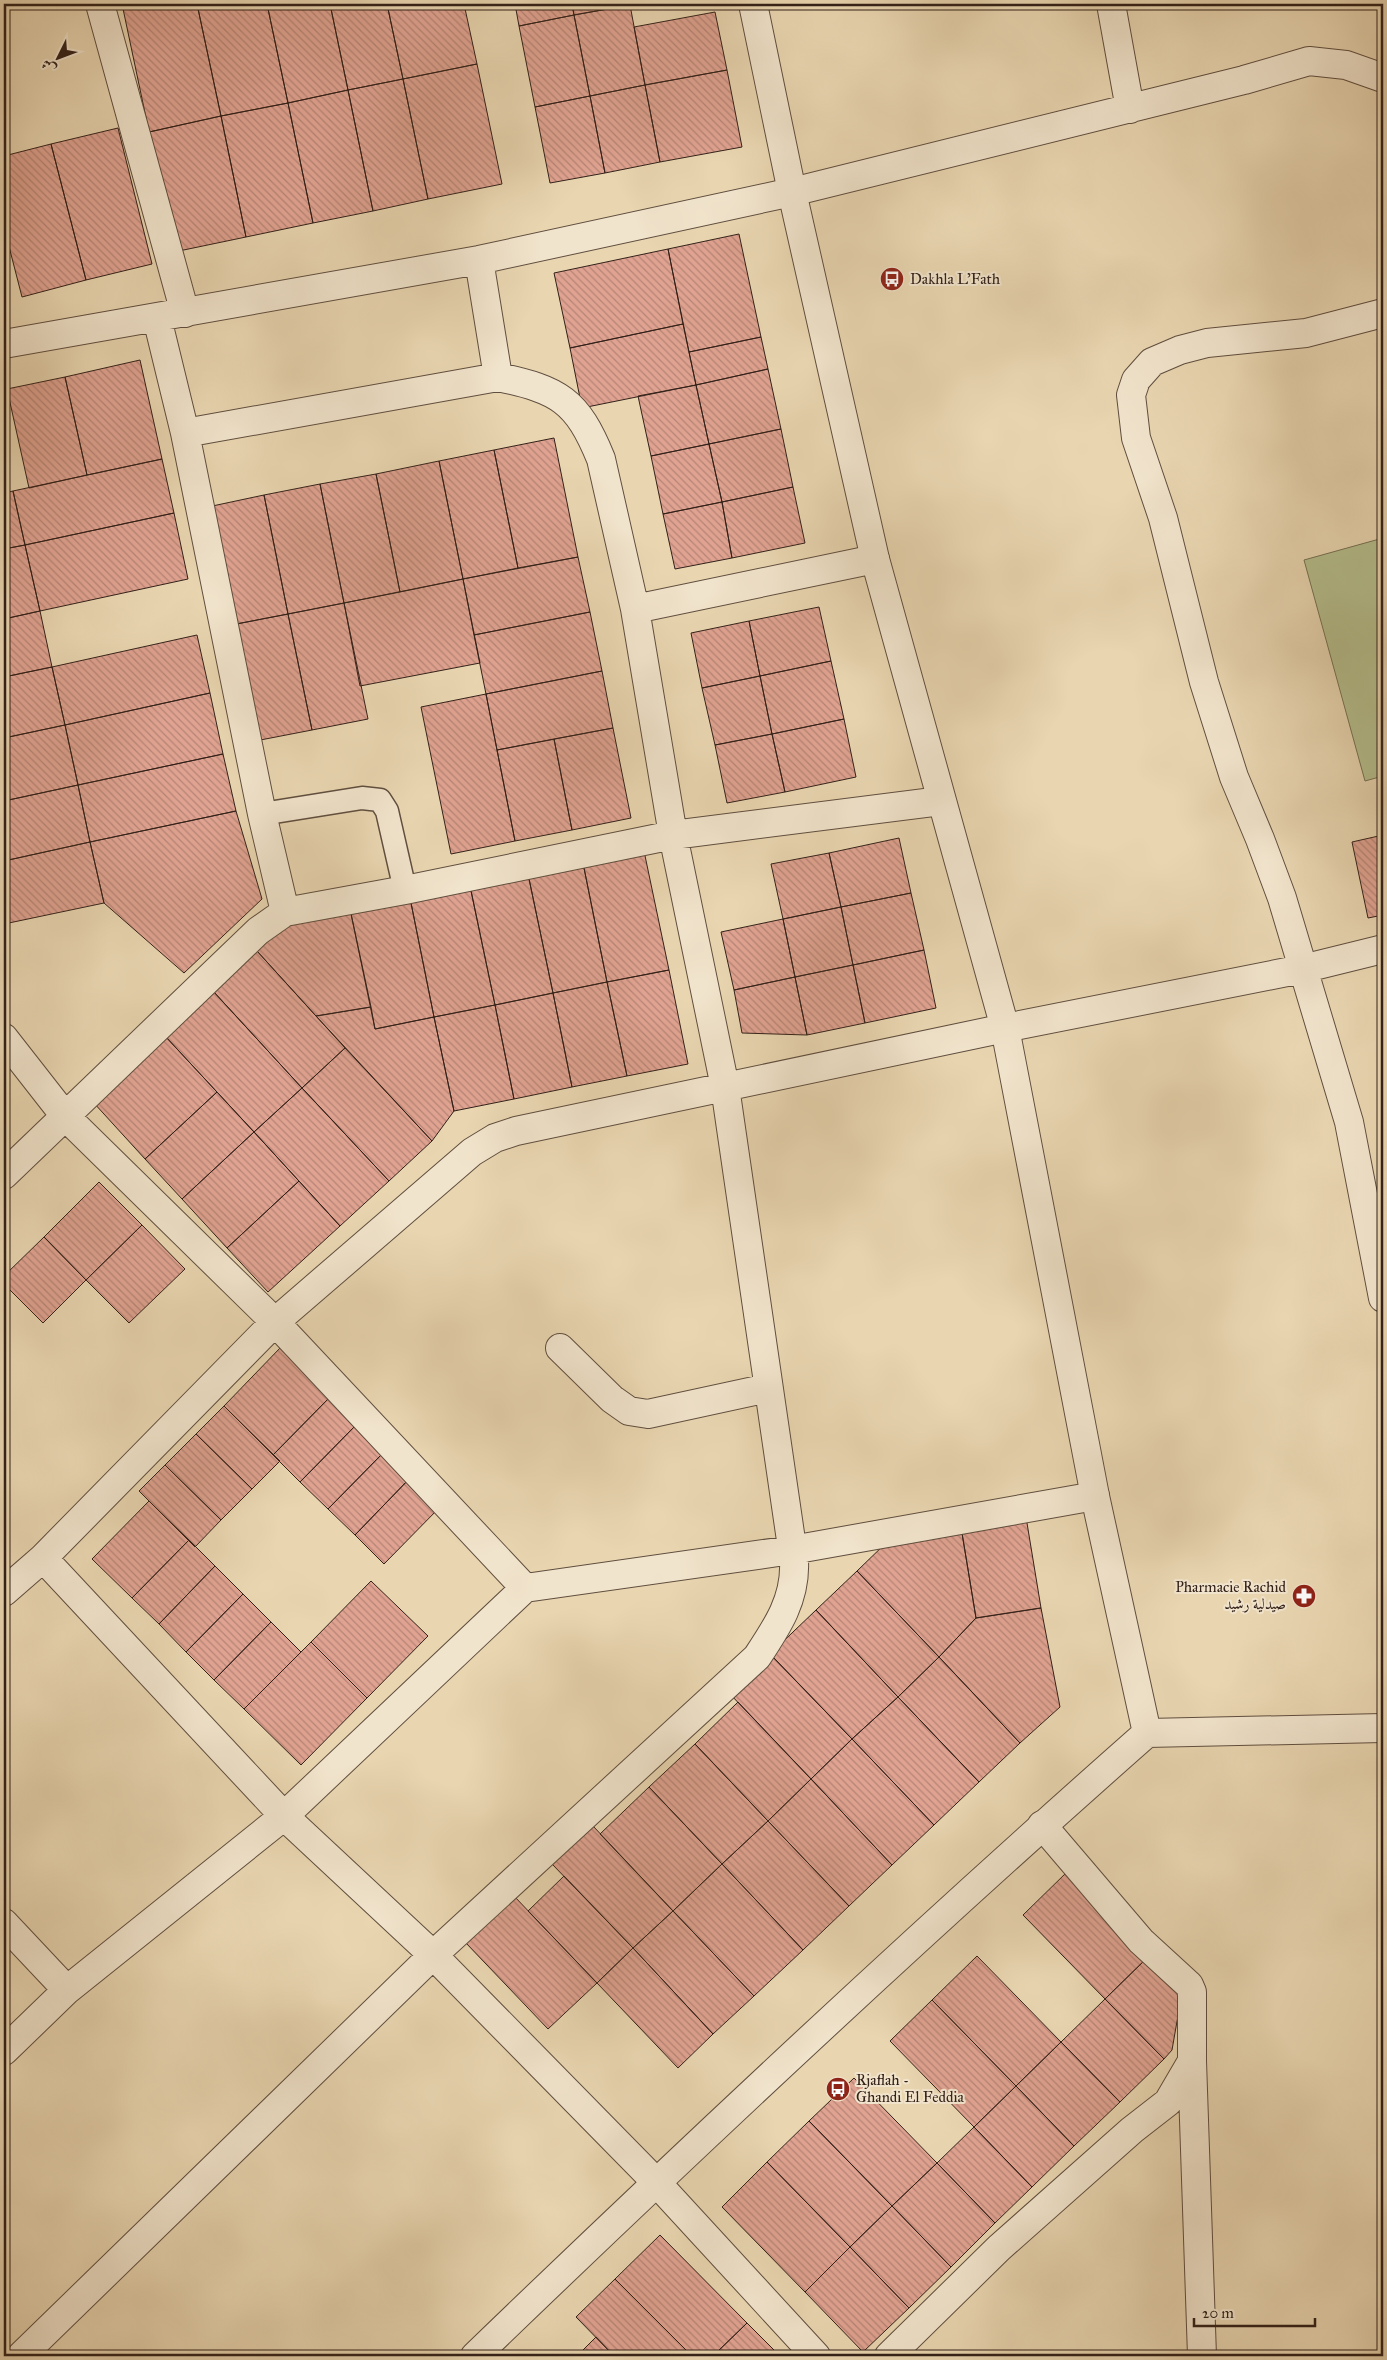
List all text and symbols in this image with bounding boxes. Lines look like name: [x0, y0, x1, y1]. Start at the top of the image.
north arrow: [32, 32, 82, 82]
text: ش: [38, 55, 60, 77]
bus stop icon: Dakhla L'Fath: [879, 266, 905, 292]
place label: Dakhla L'Fath: [910, 270, 1001, 288]
place label: Pharmacie Rachid صيدلية رشيد: [1175, 1578, 1286, 1613]
pharmacy icon: Pharmacie Rachid صيدلية رشيد: [1291, 1583, 1317, 1609]
place label: Rjaflah - Ghandi El Feddia: [856, 2071, 965, 2106]
bus stop icon: Rjaflah - Ghandi El Feddia: [825, 2076, 851, 2102]
scale bar: [1194, 2295, 1316, 2327]
text: 20 m: [1202, 2304, 1234, 2322]

